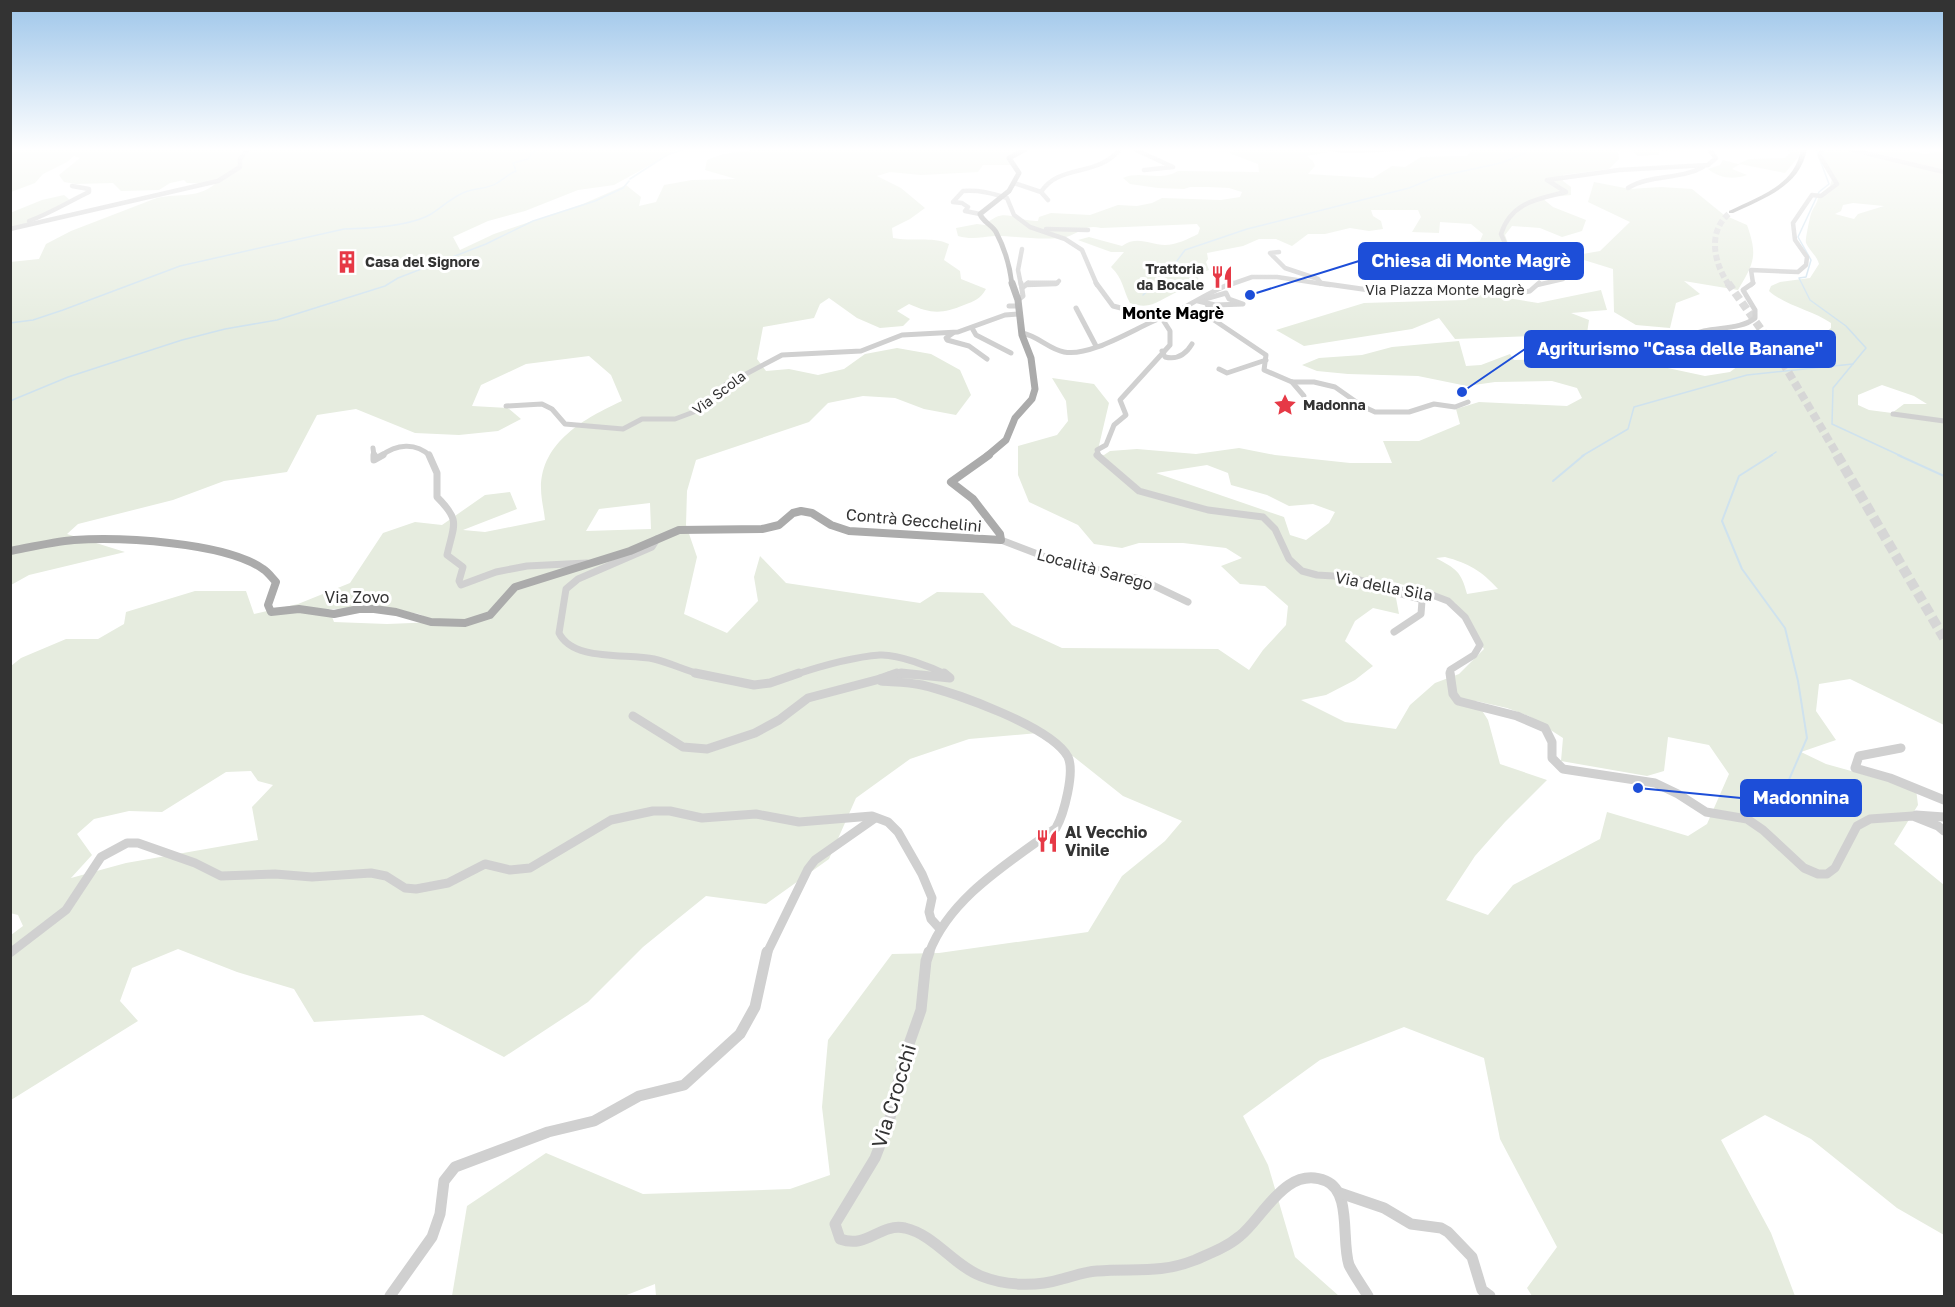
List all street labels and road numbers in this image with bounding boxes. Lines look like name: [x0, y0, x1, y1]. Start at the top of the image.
street label: Via Piazza Monte Magrè: [1365, 281, 1525, 298]
street label: Via Scola: [689, 367, 749, 418]
street label: Contrà Gecchelini: [845, 504, 983, 536]
street label: Località Sarego: [1035, 544, 1155, 594]
street label: Via della Sila: [1333, 567, 1435, 605]
street label: Via Zovo: [325, 587, 389, 607]
street label: Via Crocchi: [866, 1041, 920, 1151]

